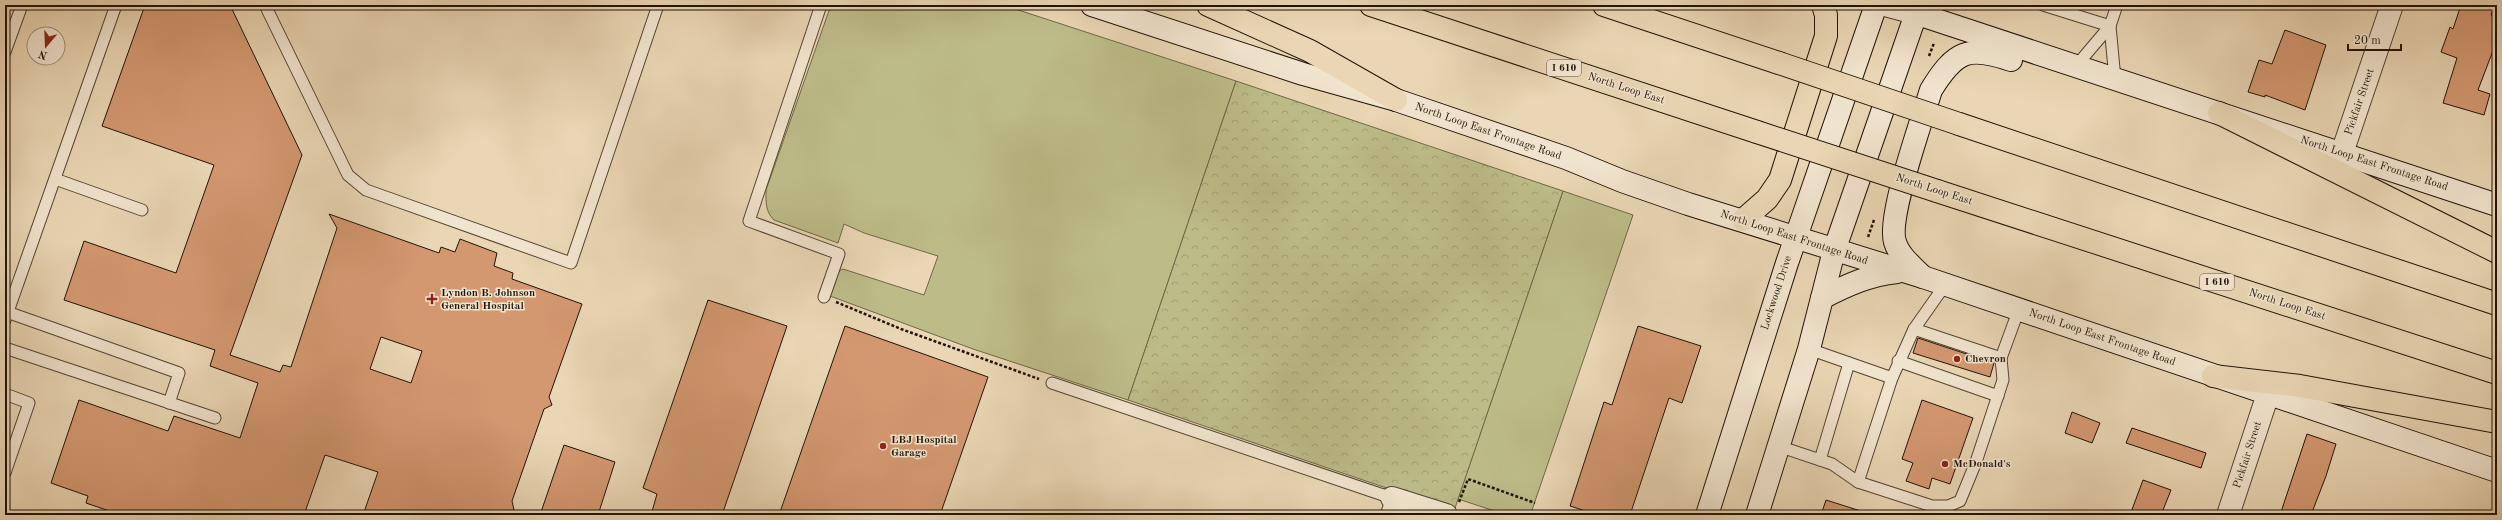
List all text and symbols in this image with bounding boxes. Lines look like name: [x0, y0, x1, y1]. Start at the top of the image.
north arrow: [26, 26, 66, 66]
scale bar: [2348, 26, 2401, 52]
text: 20 m: [2354, 35, 2381, 47]
text: N: [37, 47, 49, 61]
road number: I 610: [1547, 60, 1581, 76]
street label: Pickfair Street: [2343, 67, 2377, 137]
street label: North Loop East: [1586, 71, 1666, 107]
street label: North Loop East Frontage Road: [1413, 102, 1563, 162]
street label: North Loop East Frontage Road: [2299, 135, 2449, 193]
street label: North Loop East: [1894, 172, 1974, 208]
street label: North Loop East Frontage Road: [1719, 209, 1869, 267]
street label: Lockwood Drive: [1760, 254, 1794, 332]
road number: I 610: [2200, 274, 2234, 290]
street label: North Loop East: [2247, 287, 2327, 323]
place label: Lyndon B. Johnson General Hospital: [441, 288, 535, 312]
marker: Lyndon B. Johnson General Hospital: [426, 293, 438, 305]
street label: North Loop East Frontage Road: [2027, 308, 2177, 368]
marker: Chevron: [1952, 354, 1962, 364]
place label: Chevron: [1965, 354, 2006, 365]
street label: Pickfair Street: [2232, 420, 2264, 490]
place label: LBJ Hospital Garage: [891, 435, 957, 459]
marker: LBJ Hospital Garage: [878, 441, 888, 451]
marker: McDonald's: [1940, 459, 1950, 469]
place label: McDonald's: [1953, 459, 2011, 470]

